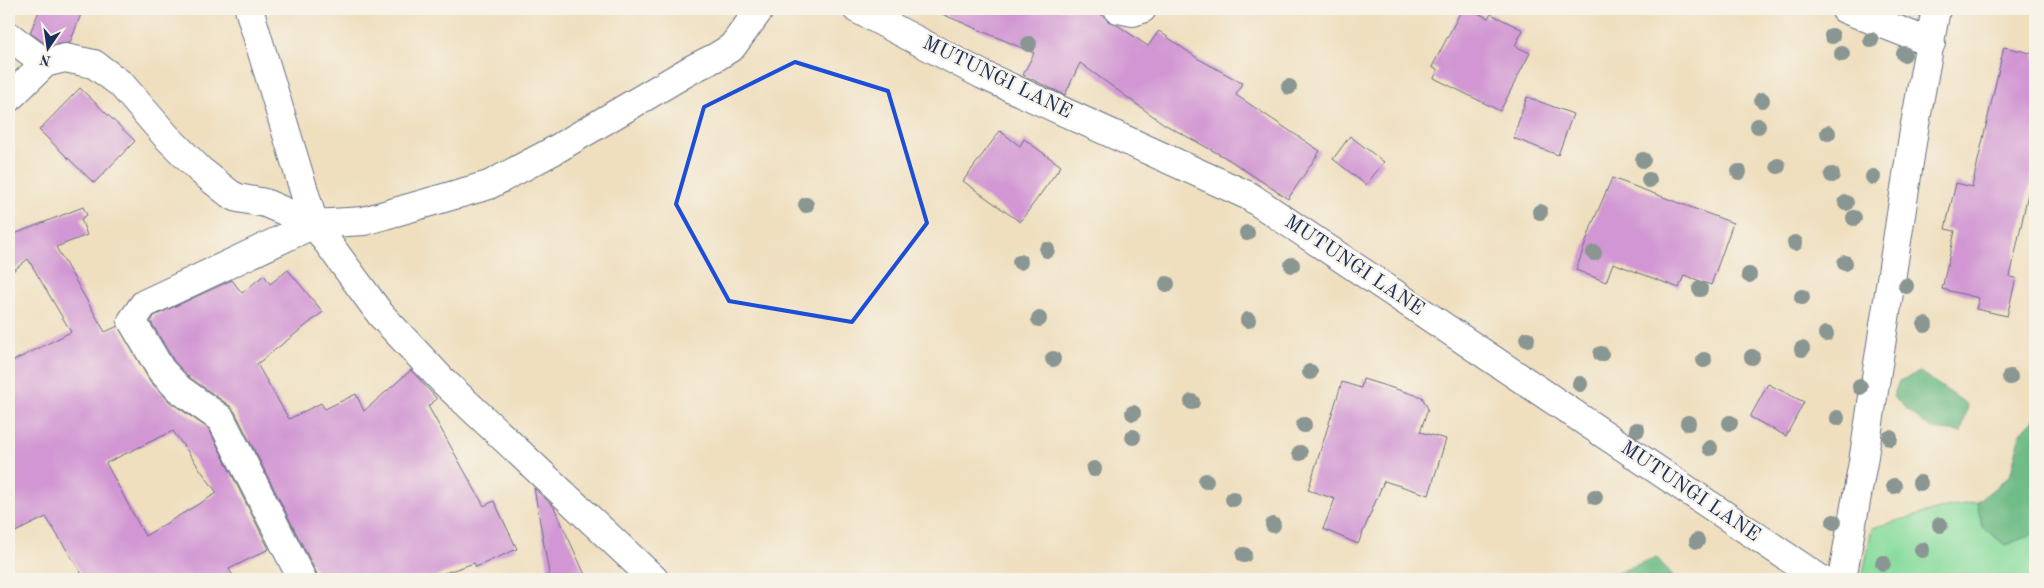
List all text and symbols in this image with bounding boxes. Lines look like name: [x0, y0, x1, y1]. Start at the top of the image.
north arrow: [22, 22, 72, 72]
street label: MUTUNGI LANE: [919, 33, 1075, 123]
text: N: [38, 52, 52, 68]
street label: MUTUNGI LANE: [1281, 212, 1427, 320]
street label: MUTUNGI LANE: [1617, 438, 1763, 546]

